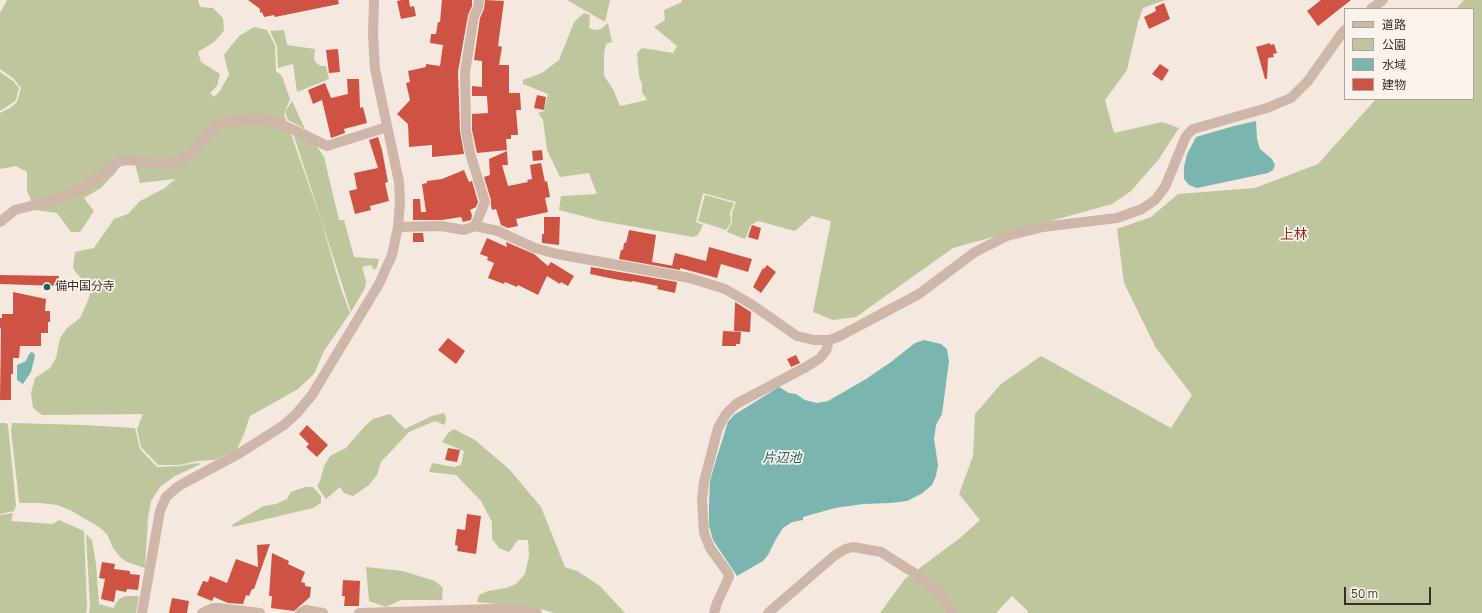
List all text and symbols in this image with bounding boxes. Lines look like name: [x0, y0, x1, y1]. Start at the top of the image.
legend: [1344, 8, 1474, 100]
text: 道路: [1382, 16, 1406, 33]
text: 公園: [1382, 36, 1406, 53]
text: 水域: [1382, 56, 1406, 73]
text: 建物: [1382, 76, 1406, 93]
district label: 上林: [1280, 227, 1308, 243]
place label: 備中国分寺: [55, 280, 115, 294]
marker: 備中国分寺: [42, 282, 52, 292]
water label: 片辺池: [763, 450, 801, 466]
scale bar: [1346, 579, 1433, 605]
text: 50 m: [1351, 585, 1378, 602]

